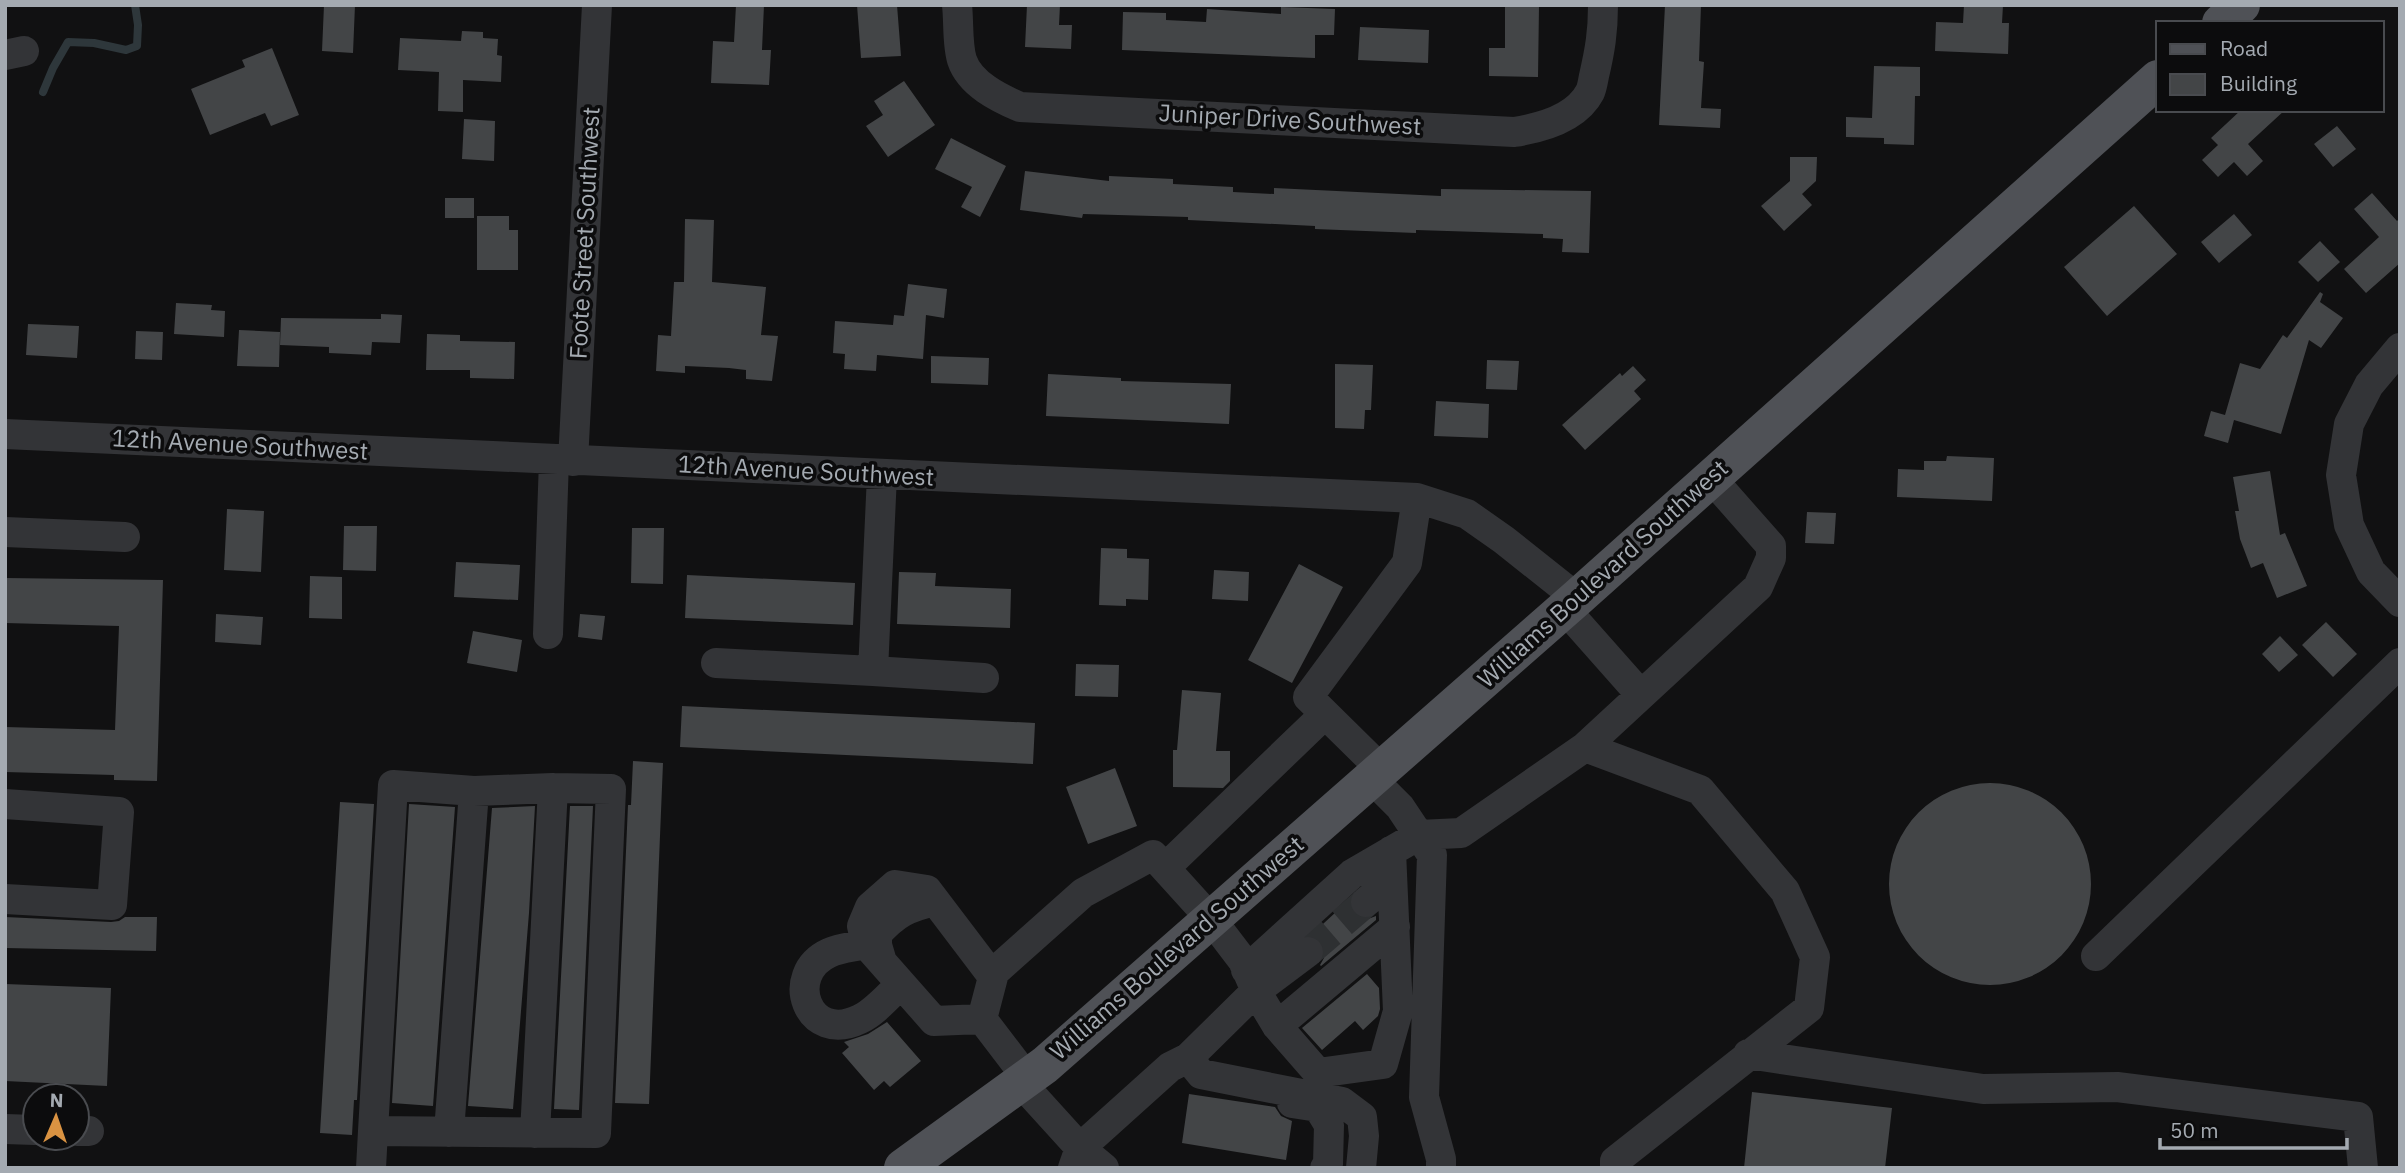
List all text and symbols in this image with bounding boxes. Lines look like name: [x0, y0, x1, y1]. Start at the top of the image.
legend: [2156, 21, 2384, 112]
text: Road: [2220, 34, 2268, 62]
text: Building: [2220, 69, 2297, 97]
street label: Juniper Drive Southwest: [1158, 96, 1422, 142]
street label: Foote Street Southwest: [561, 106, 607, 360]
street label: 12th Avenue Southwest: [111, 421, 369, 467]
street label: 12th Avenue Southwest: [677, 447, 935, 493]
street label: Williams Boulevard Southwest: [1470, 452, 1734, 694]
street label: Williams Boulevard Southwest: [1043, 828, 1310, 1067]
north arrow: [21, 1082, 91, 1152]
text: N: [49, 1088, 64, 1112]
scale bar: [2160, 1106, 2347, 1150]
text: 50 m: [2170, 1116, 2219, 1144]

